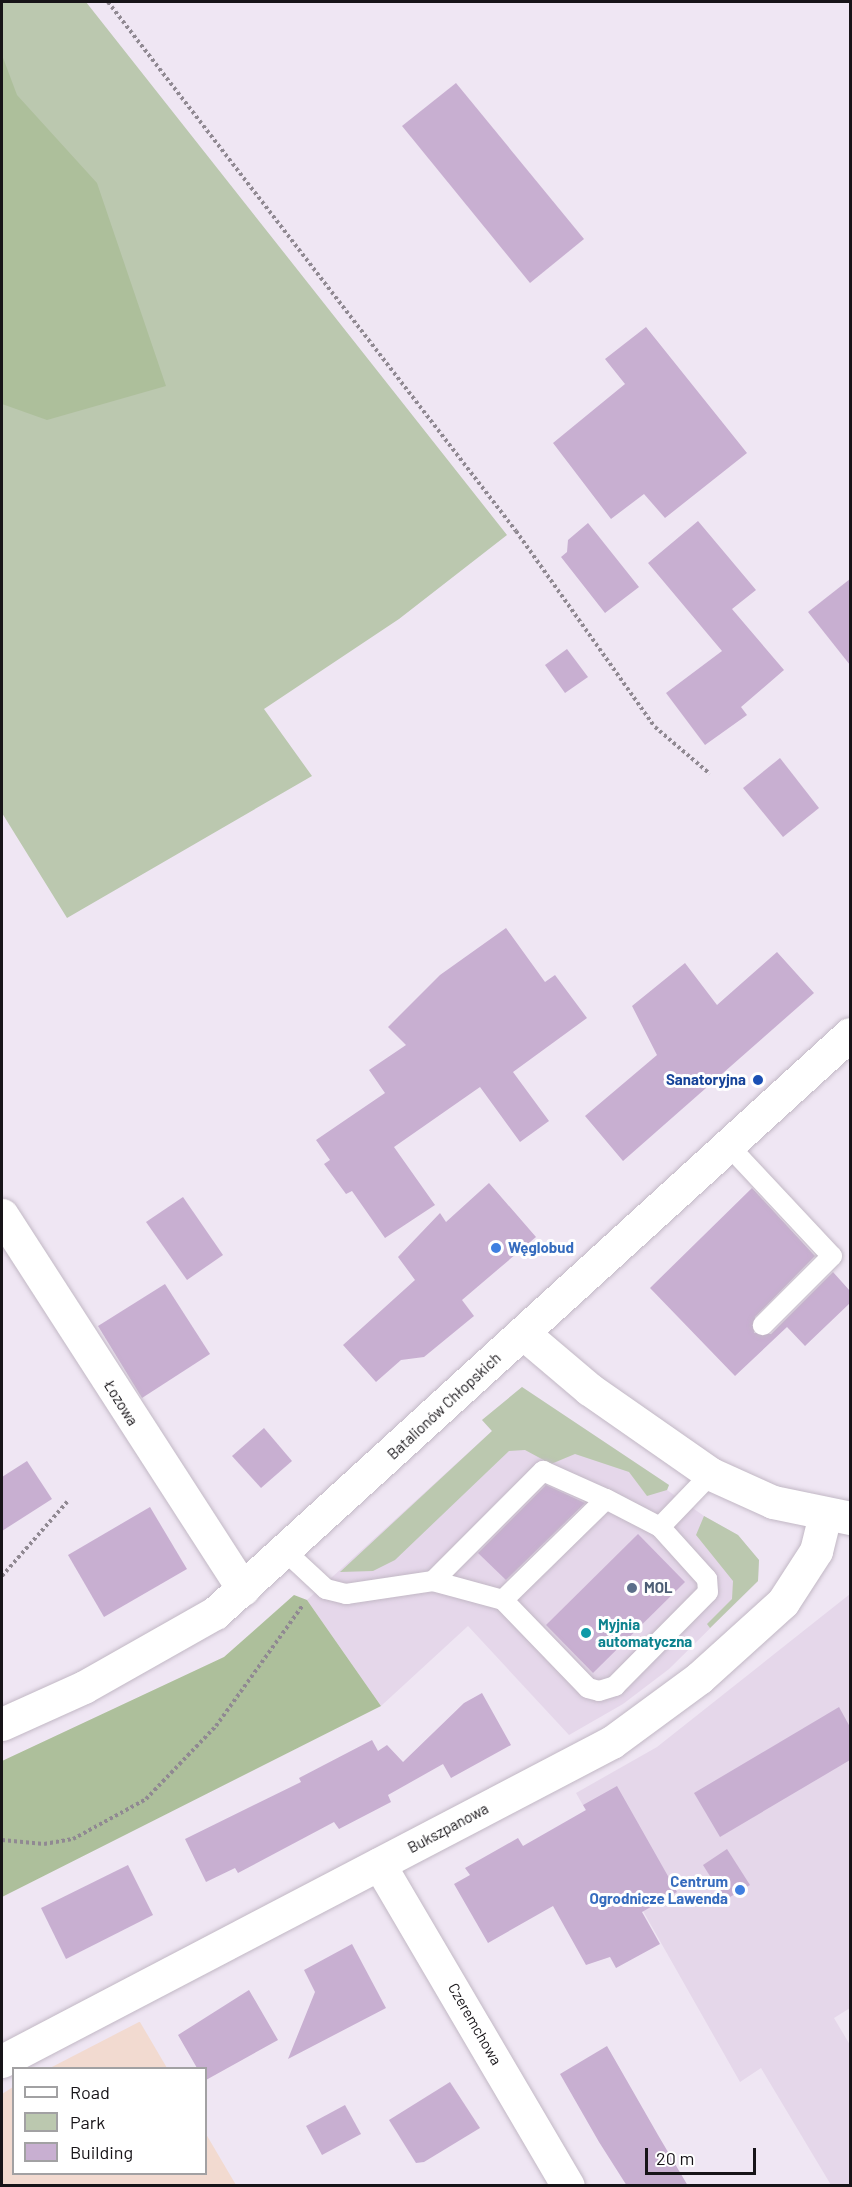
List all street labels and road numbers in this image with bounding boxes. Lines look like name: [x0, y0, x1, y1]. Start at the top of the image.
street label: Batalionów Chłopskich: [384, 1349, 504, 1463]
street label: Łozowa: [100, 1377, 142, 1429]
street label: Bukszpanowa: [405, 1799, 491, 1857]
street label: Czeremchowa: [444, 1980, 506, 2068]

